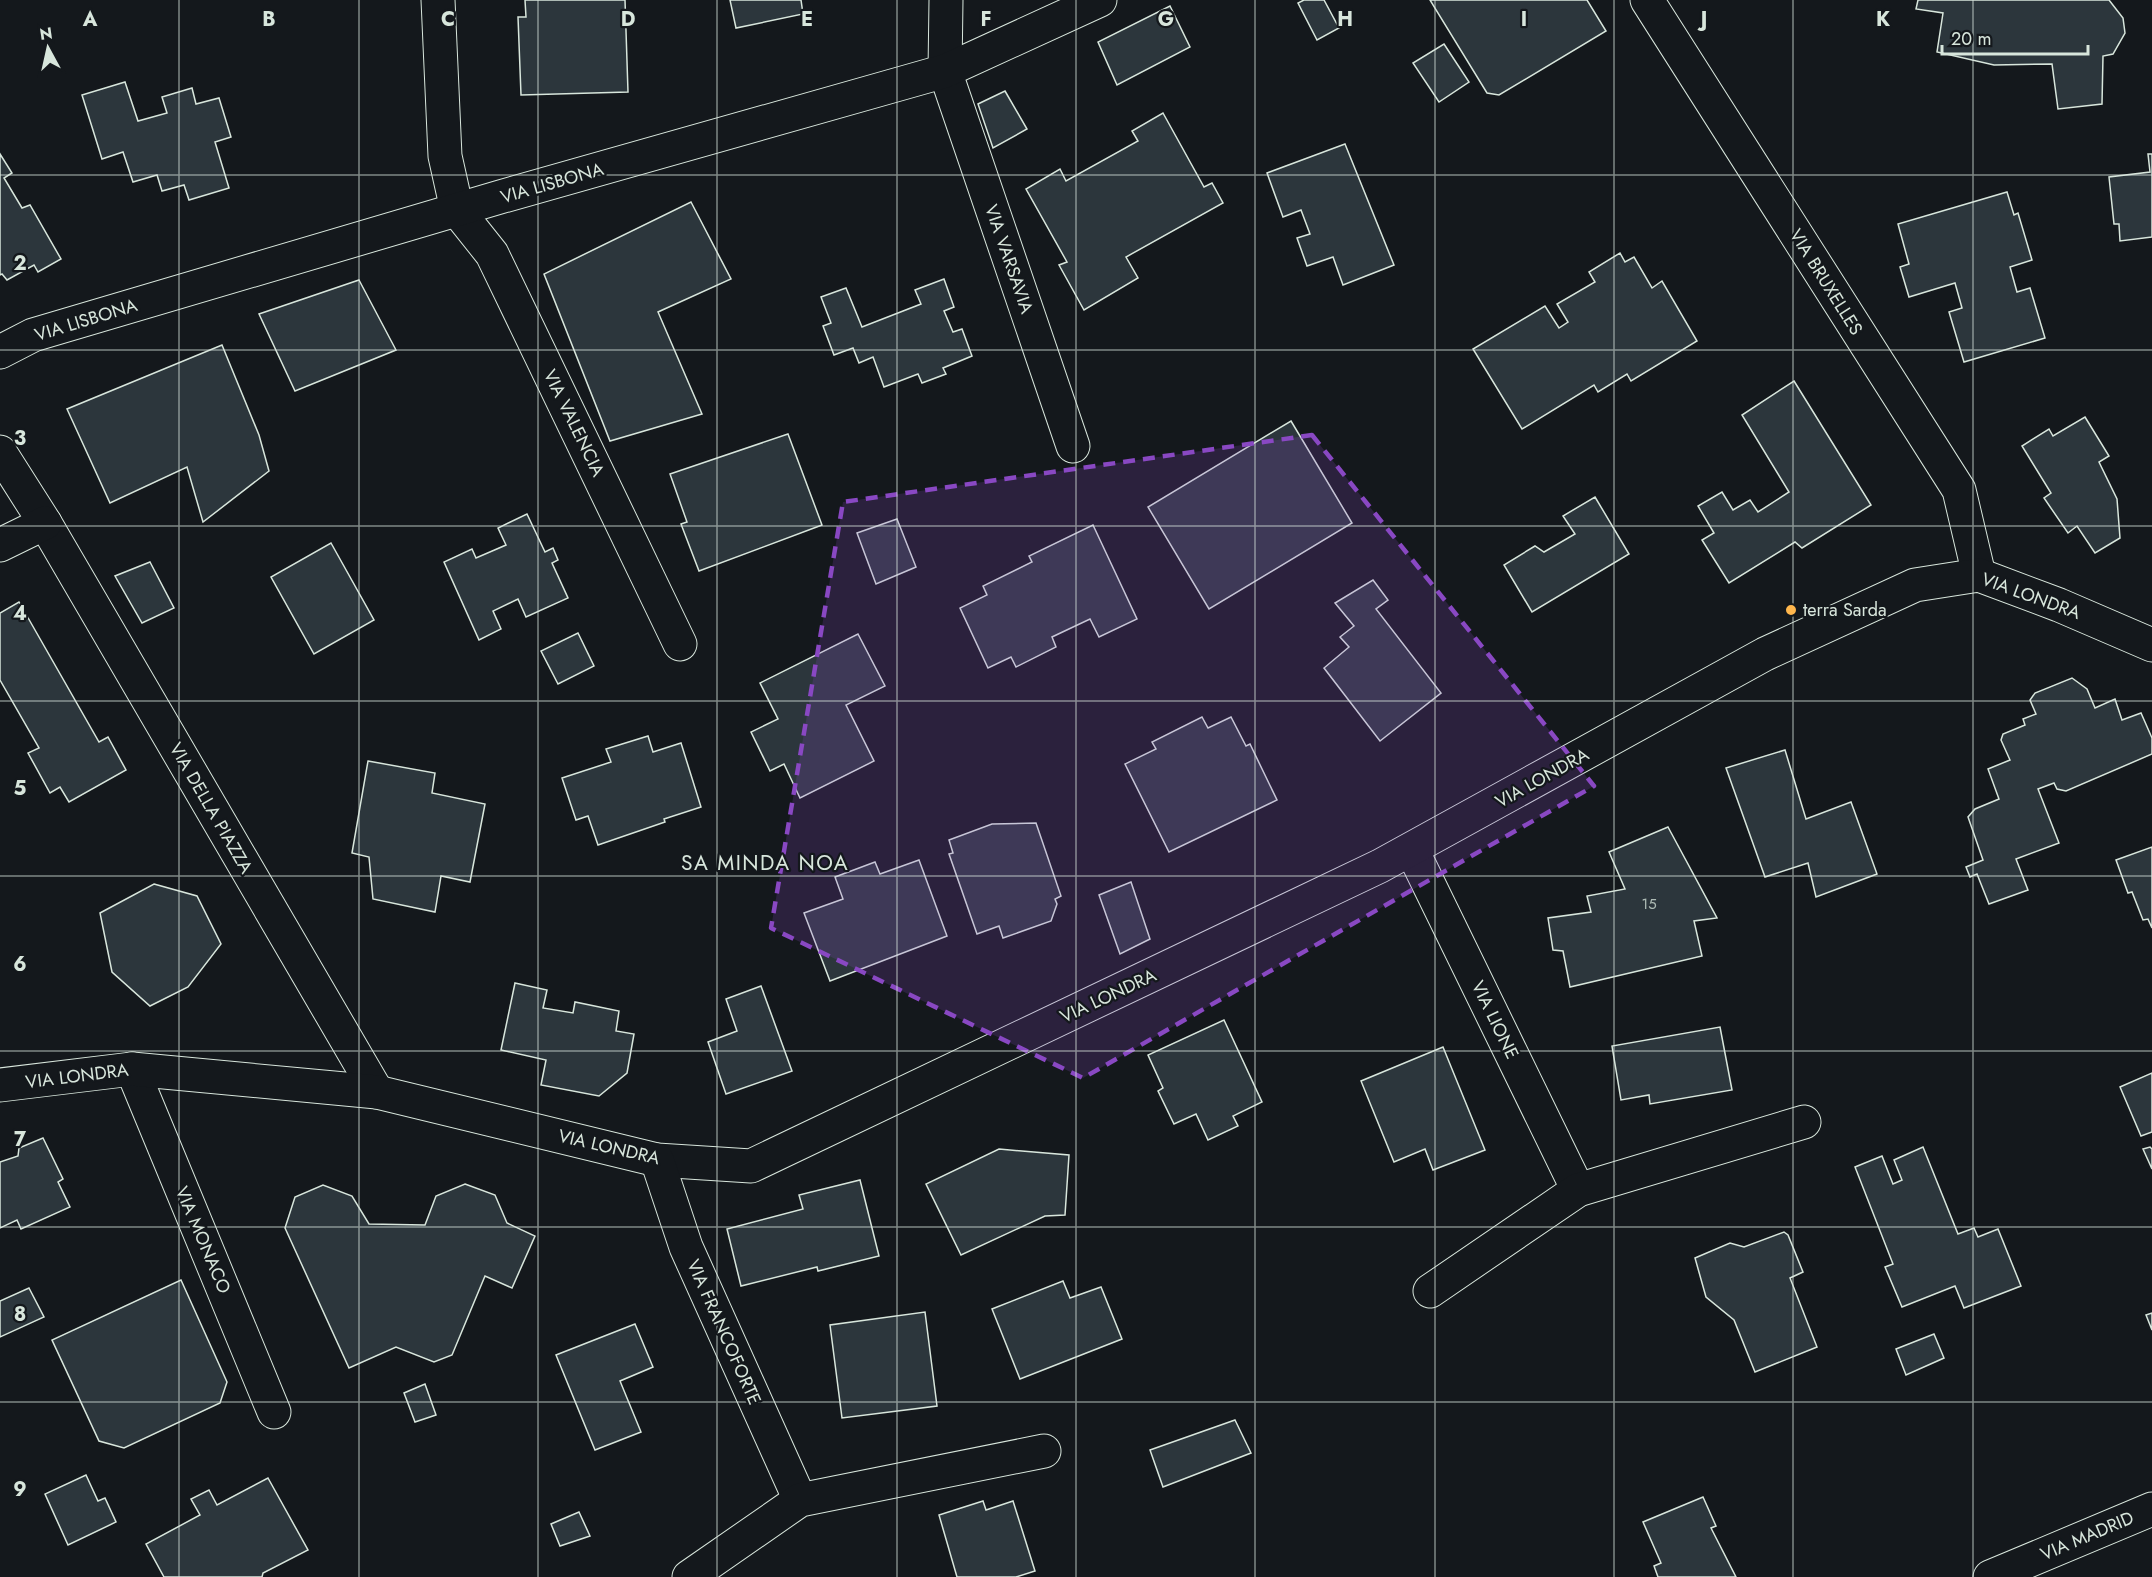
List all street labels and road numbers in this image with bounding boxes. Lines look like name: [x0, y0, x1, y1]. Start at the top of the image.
street label: VIA LISBONA: [497, 156, 607, 210]
street label: VIA VARSAVIA: [978, 201, 1040, 317]
street label: VIA BRUXELLES: [1783, 224, 1869, 340]
street label: VIA LISBONA: [31, 292, 141, 348]
street label: VIA VALENCIA: [537, 365, 611, 481]
street label: VIA LONDRA: [1978, 566, 2084, 626]
street label: VIA DELLA PIAZZA: [163, 738, 259, 878]
street label: VIA LONDRA: [1490, 741, 1594, 814]
street label: VIA LONDRA: [1056, 962, 1161, 1030]
street label: VIA LIONE: [1465, 976, 1525, 1064]
street label: VIA LONDRA: [24, 1057, 130, 1095]
street label: VIA LONDRA: [556, 1123, 662, 1171]
street label: VIA MONACO: [169, 1182, 237, 1298]
street label: VIA FRANCOFORTE: [680, 1255, 768, 1409]
street label: VIA MADRID: [2036, 1505, 2138, 1567]

